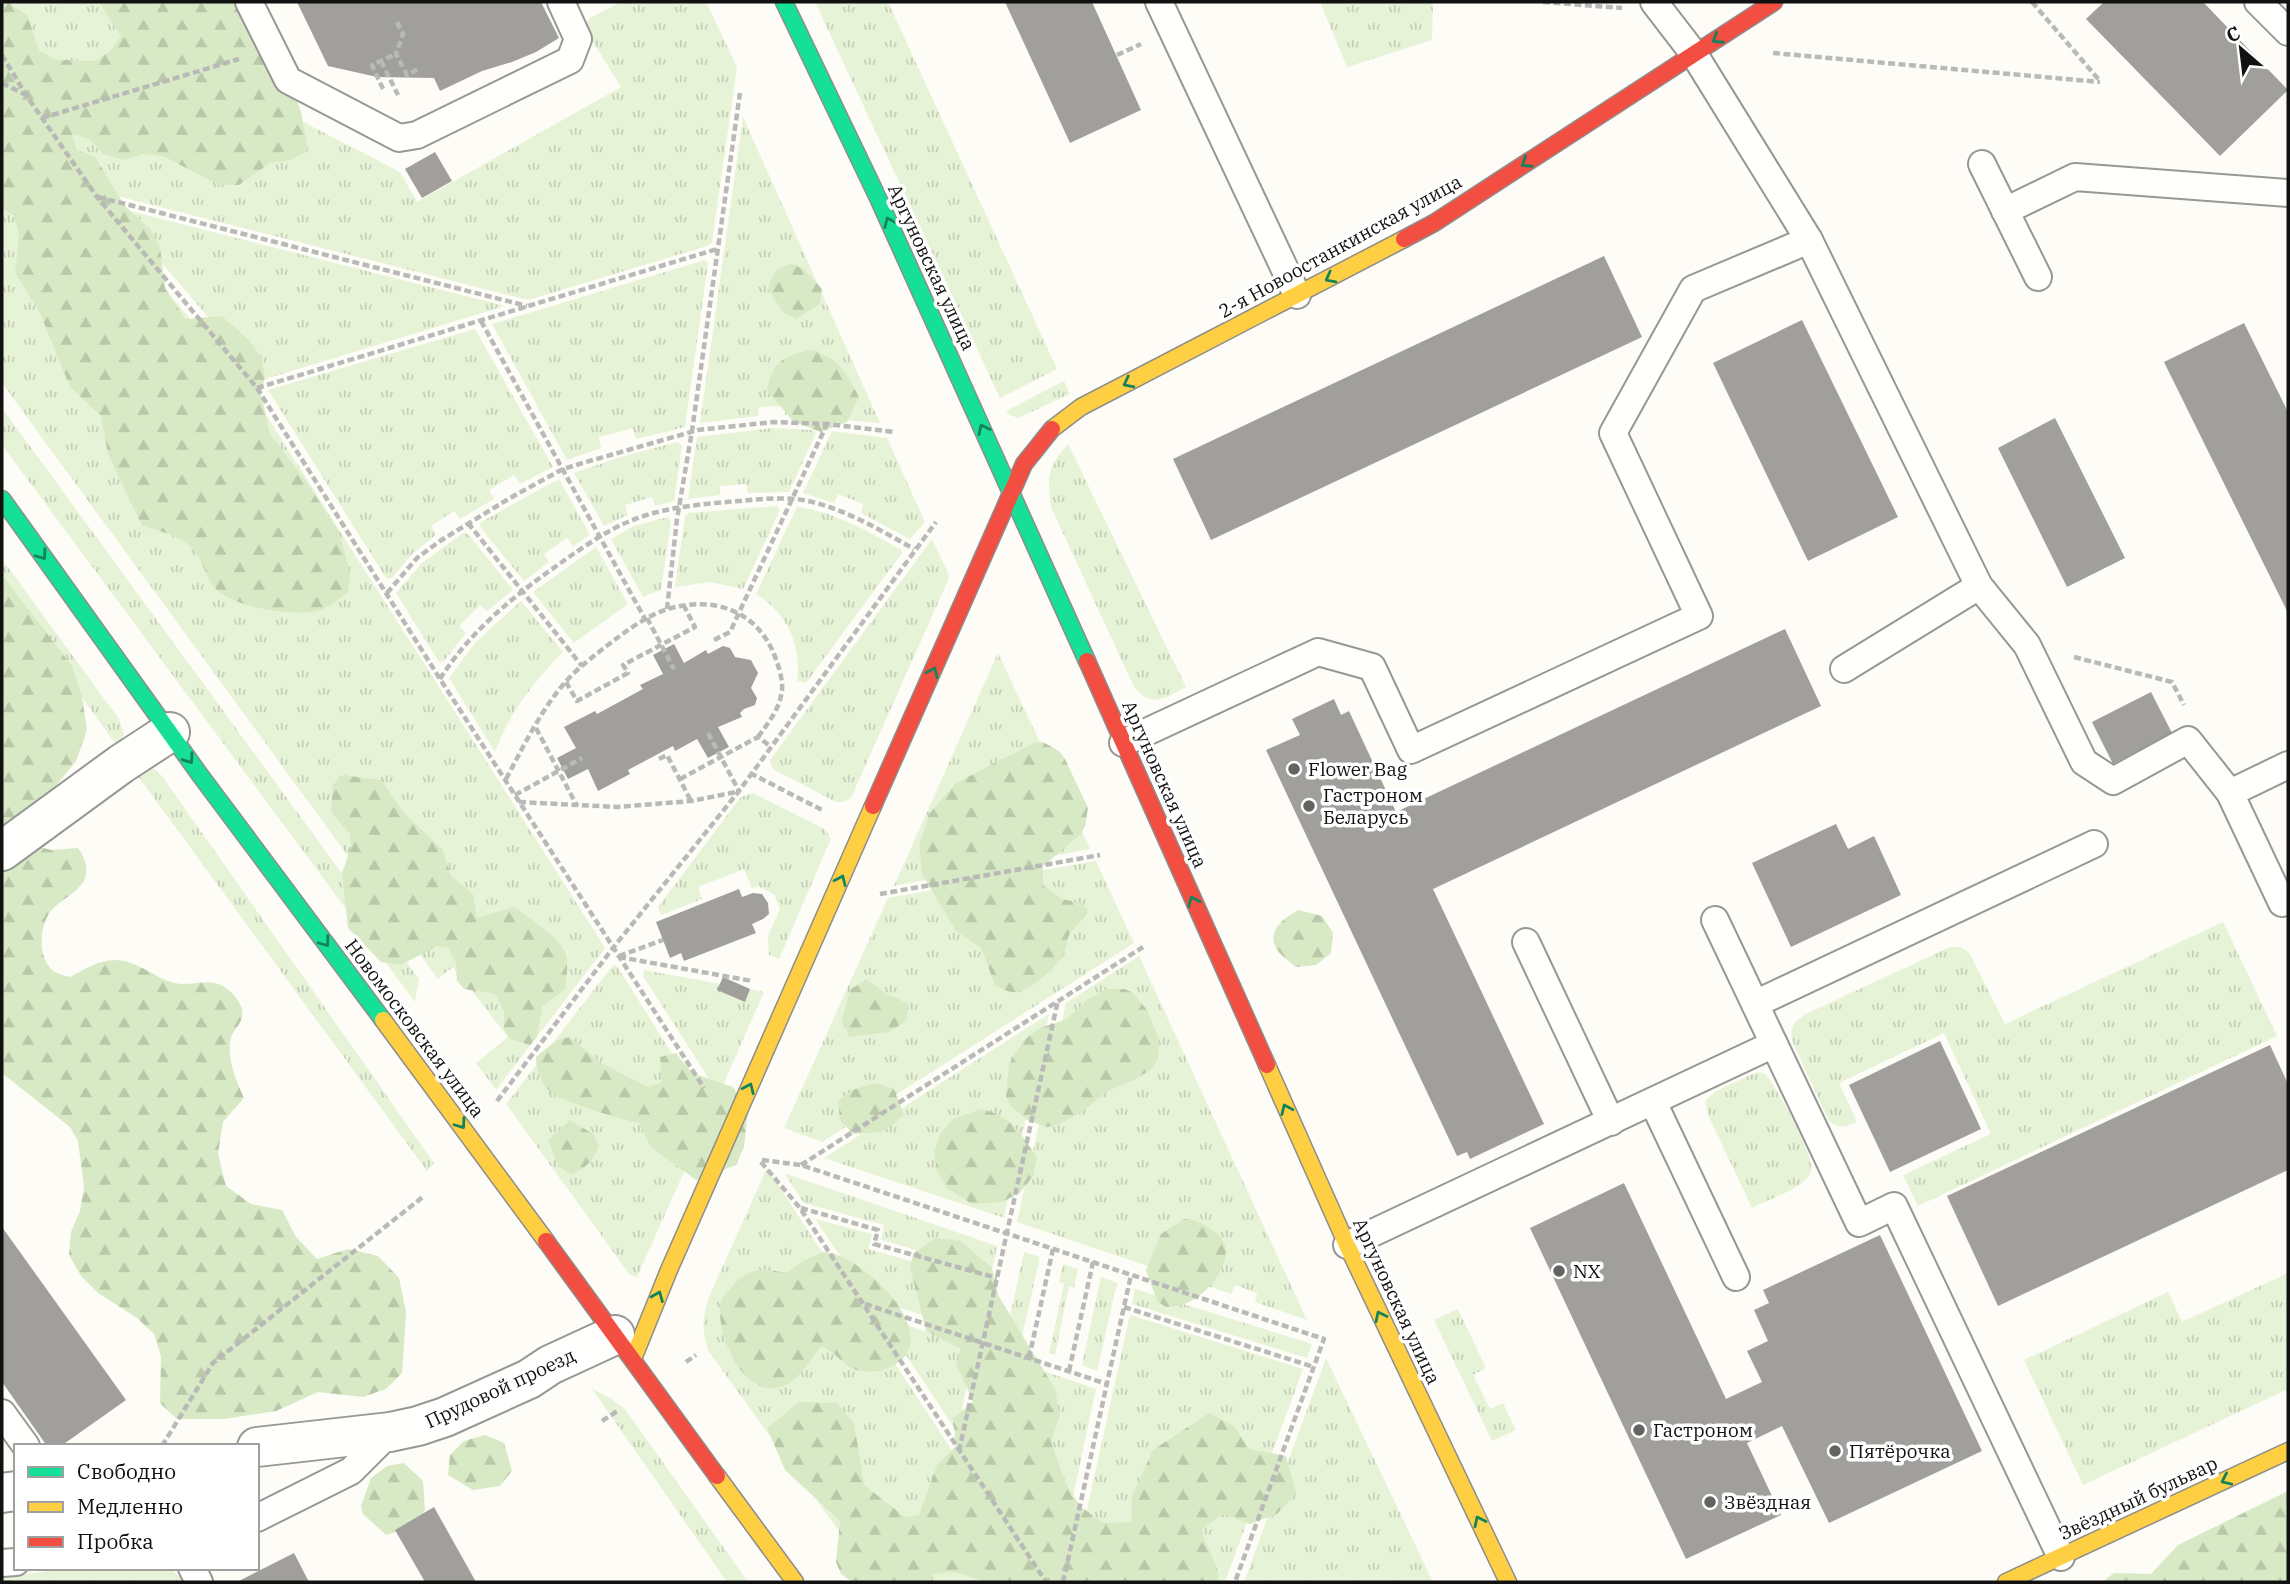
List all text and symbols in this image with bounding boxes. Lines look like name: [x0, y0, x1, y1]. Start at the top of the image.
north arrow: [2206, 14, 2276, 84]
text: С: [2222, 20, 2244, 48]
one-way arrow: [1712, 31, 1725, 43]
one-way arrow: [1521, 155, 1534, 167]
street label: 2-я Новоостанкинская улица: [1214, 169, 1466, 323]
street label: Аргуновская улица: [883, 180, 981, 354]
one-way arrow: [883, 217, 897, 229]
one-way arrow: [1325, 269, 1337, 283]
one-way arrow: [1123, 375, 1135, 388]
one-way arrow: [977, 424, 991, 436]
one-way arrow: [34, 547, 46, 560]
one-way arrow: [925, 666, 939, 678]
street label: Аргуновская улица: [1117, 697, 1213, 871]
one-way arrow: [181, 751, 193, 764]
place label: Flower Bag: [1308, 757, 1408, 781]
marker: Flower Bag: [1286, 761, 1302, 777]
place label: Гастроном Беларусь: [1323, 783, 1423, 829]
marker: Гастроном Беларусь: [1301, 798, 1317, 814]
one-way arrow: [833, 874, 847, 887]
one-way arrow: [1187, 896, 1201, 908]
one-way arrow: [316, 934, 329, 946]
street label: Новомосковская улица: [340, 934, 490, 1122]
one-way arrow: [741, 1082, 755, 1095]
one-way arrow: [1280, 1103, 1294, 1116]
one-way arrow: [453, 1116, 465, 1129]
street label: Аргуновская улица: [1348, 1214, 1446, 1388]
place label: NX: [1573, 1259, 1601, 1283]
marker: NX: [1551, 1263, 1567, 1279]
one-way arrow: [650, 1291, 664, 1303]
one-way arrow: [1374, 1311, 1388, 1323]
street label: Прудовой проезд: [421, 1343, 579, 1433]
place label: Гастроном: [1653, 1418, 1753, 1442]
marker: Гастроном: [1631, 1422, 1647, 1438]
place label: Пятёрочка: [1849, 1439, 1951, 1463]
marker: Пятёрочка: [1827, 1443, 1843, 1459]
legend: [14, 1444, 259, 1570]
street label: Звёздный бульвар: [2055, 1451, 2221, 1545]
text: Свободно: [77, 1457, 176, 1485]
one-way arrow: [2221, 1472, 2233, 1486]
place label: Звёздная: [1724, 1490, 1811, 1514]
text: Медленно: [77, 1492, 183, 1520]
marker: Звёздная: [1702, 1494, 1718, 1510]
one-way arrow: [1473, 1516, 1487, 1528]
text: Пробка: [77, 1527, 154, 1555]

